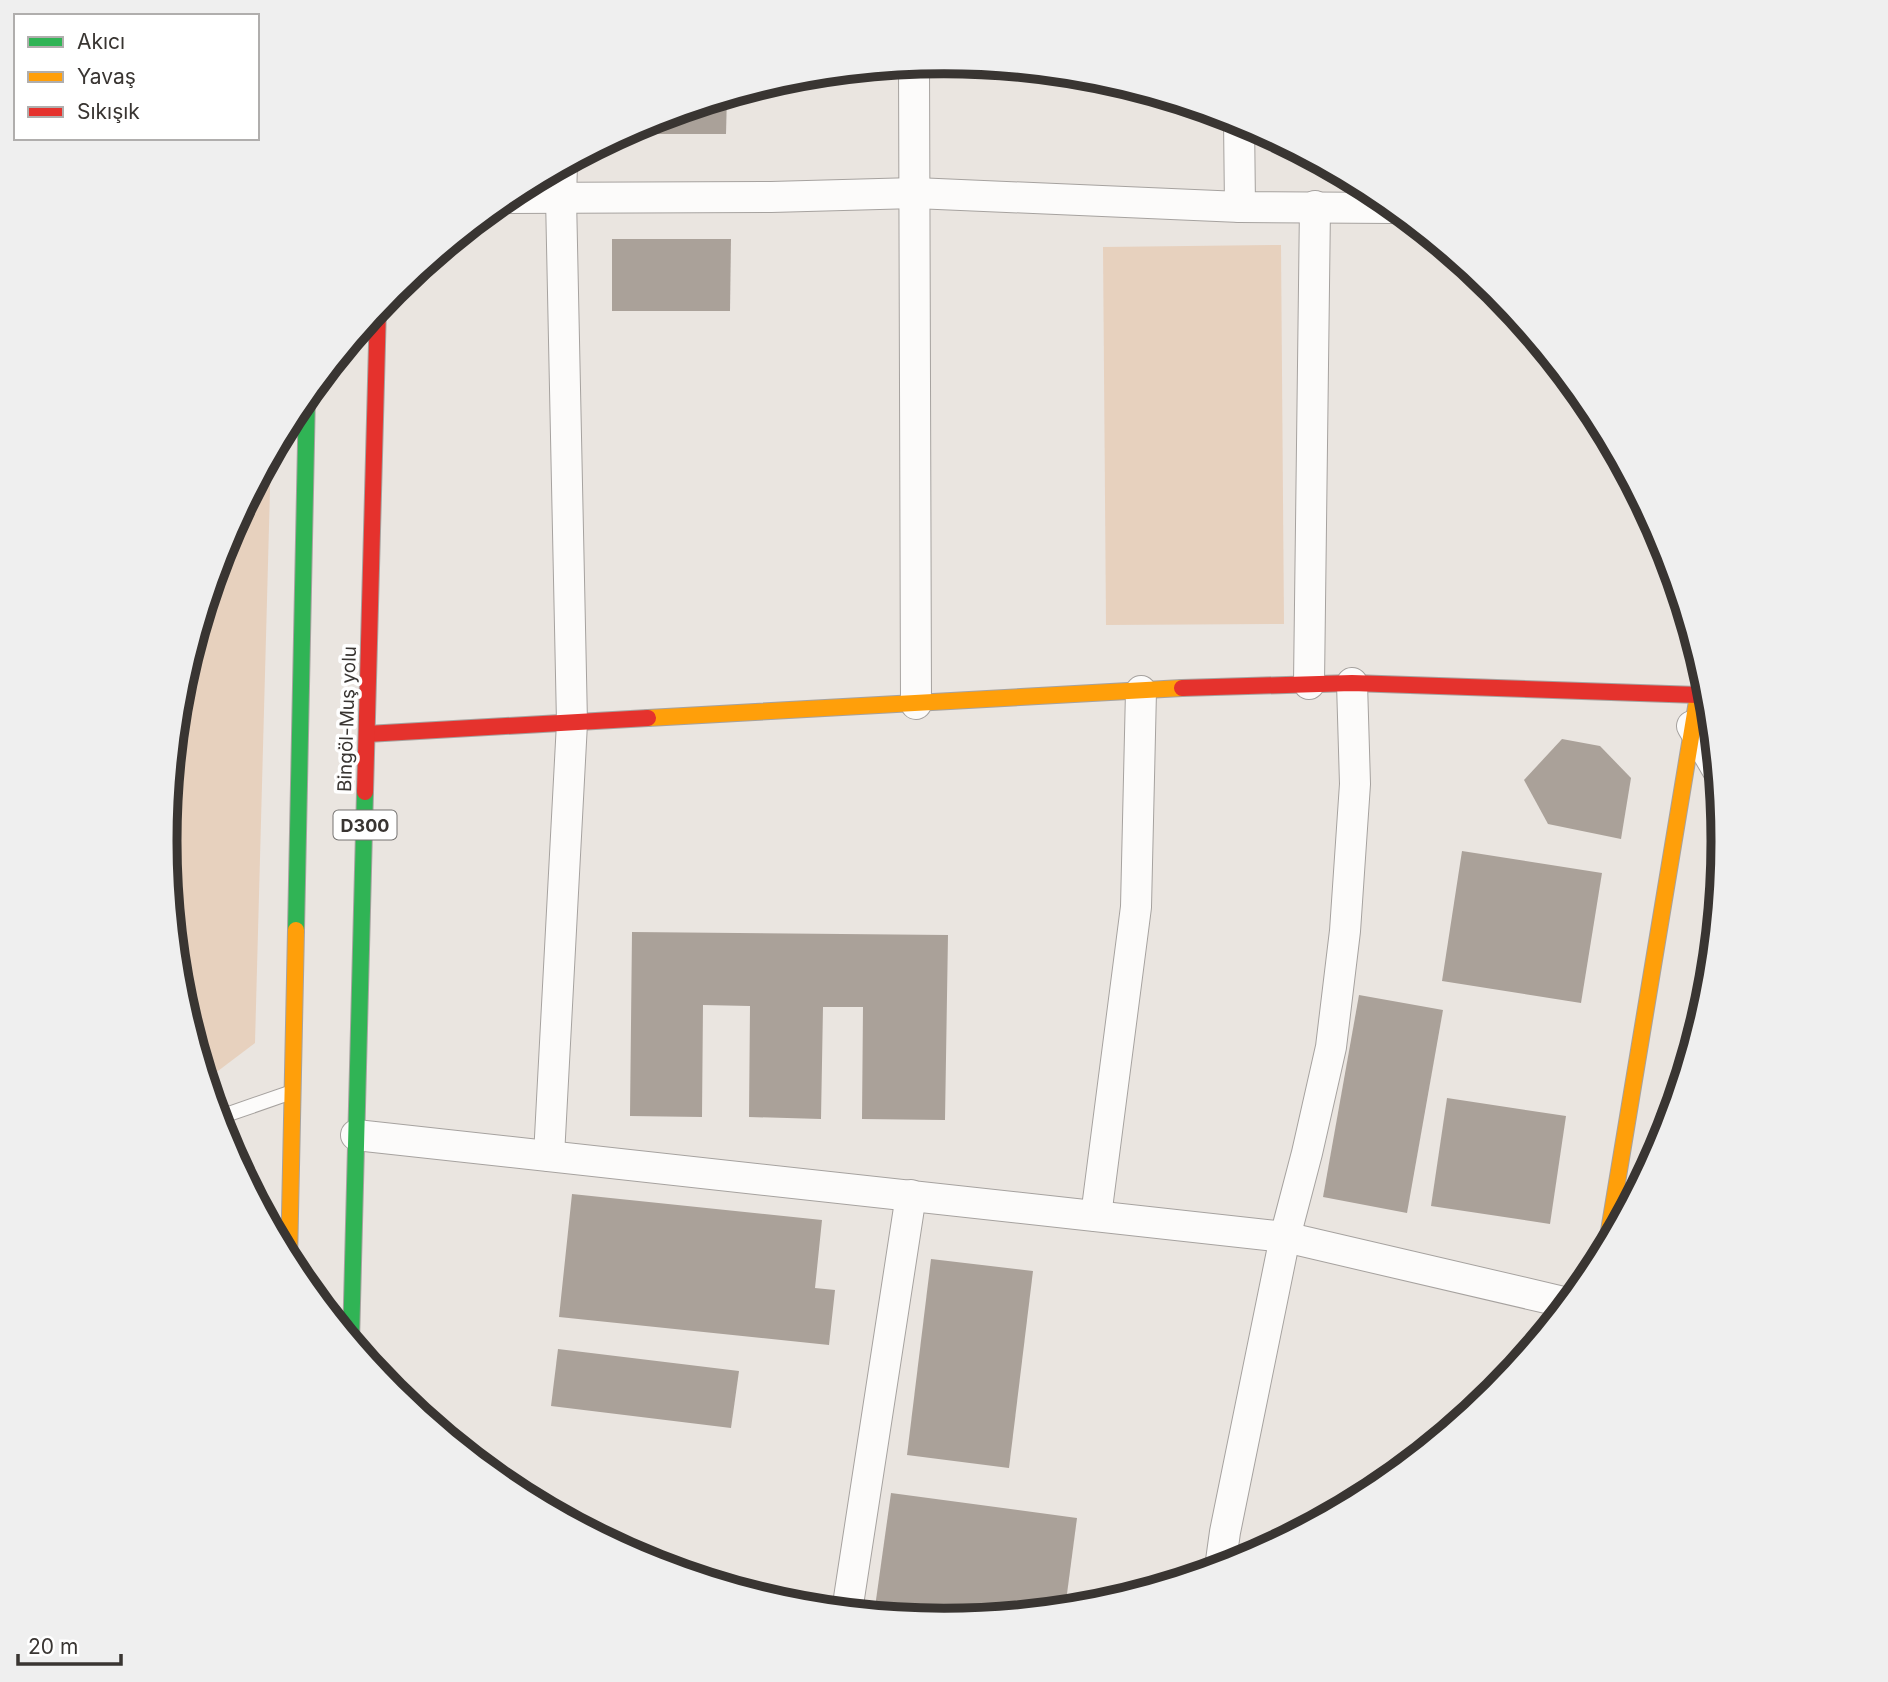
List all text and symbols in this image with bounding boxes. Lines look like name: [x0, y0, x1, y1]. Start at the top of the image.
legend: [14, 14, 259, 140]
text: Akıcı: [77, 29, 125, 54]
text: Yavaş: [77, 64, 136, 89]
text: Sıkışık: [77, 99, 140, 124]
street label: Bingöl-Muş yolu: [333, 646, 361, 792]
road number: D300: [334, 810, 396, 840]
scale bar: [18, 1622, 121, 1666]
text: 20 m: [28, 1634, 78, 1659]

